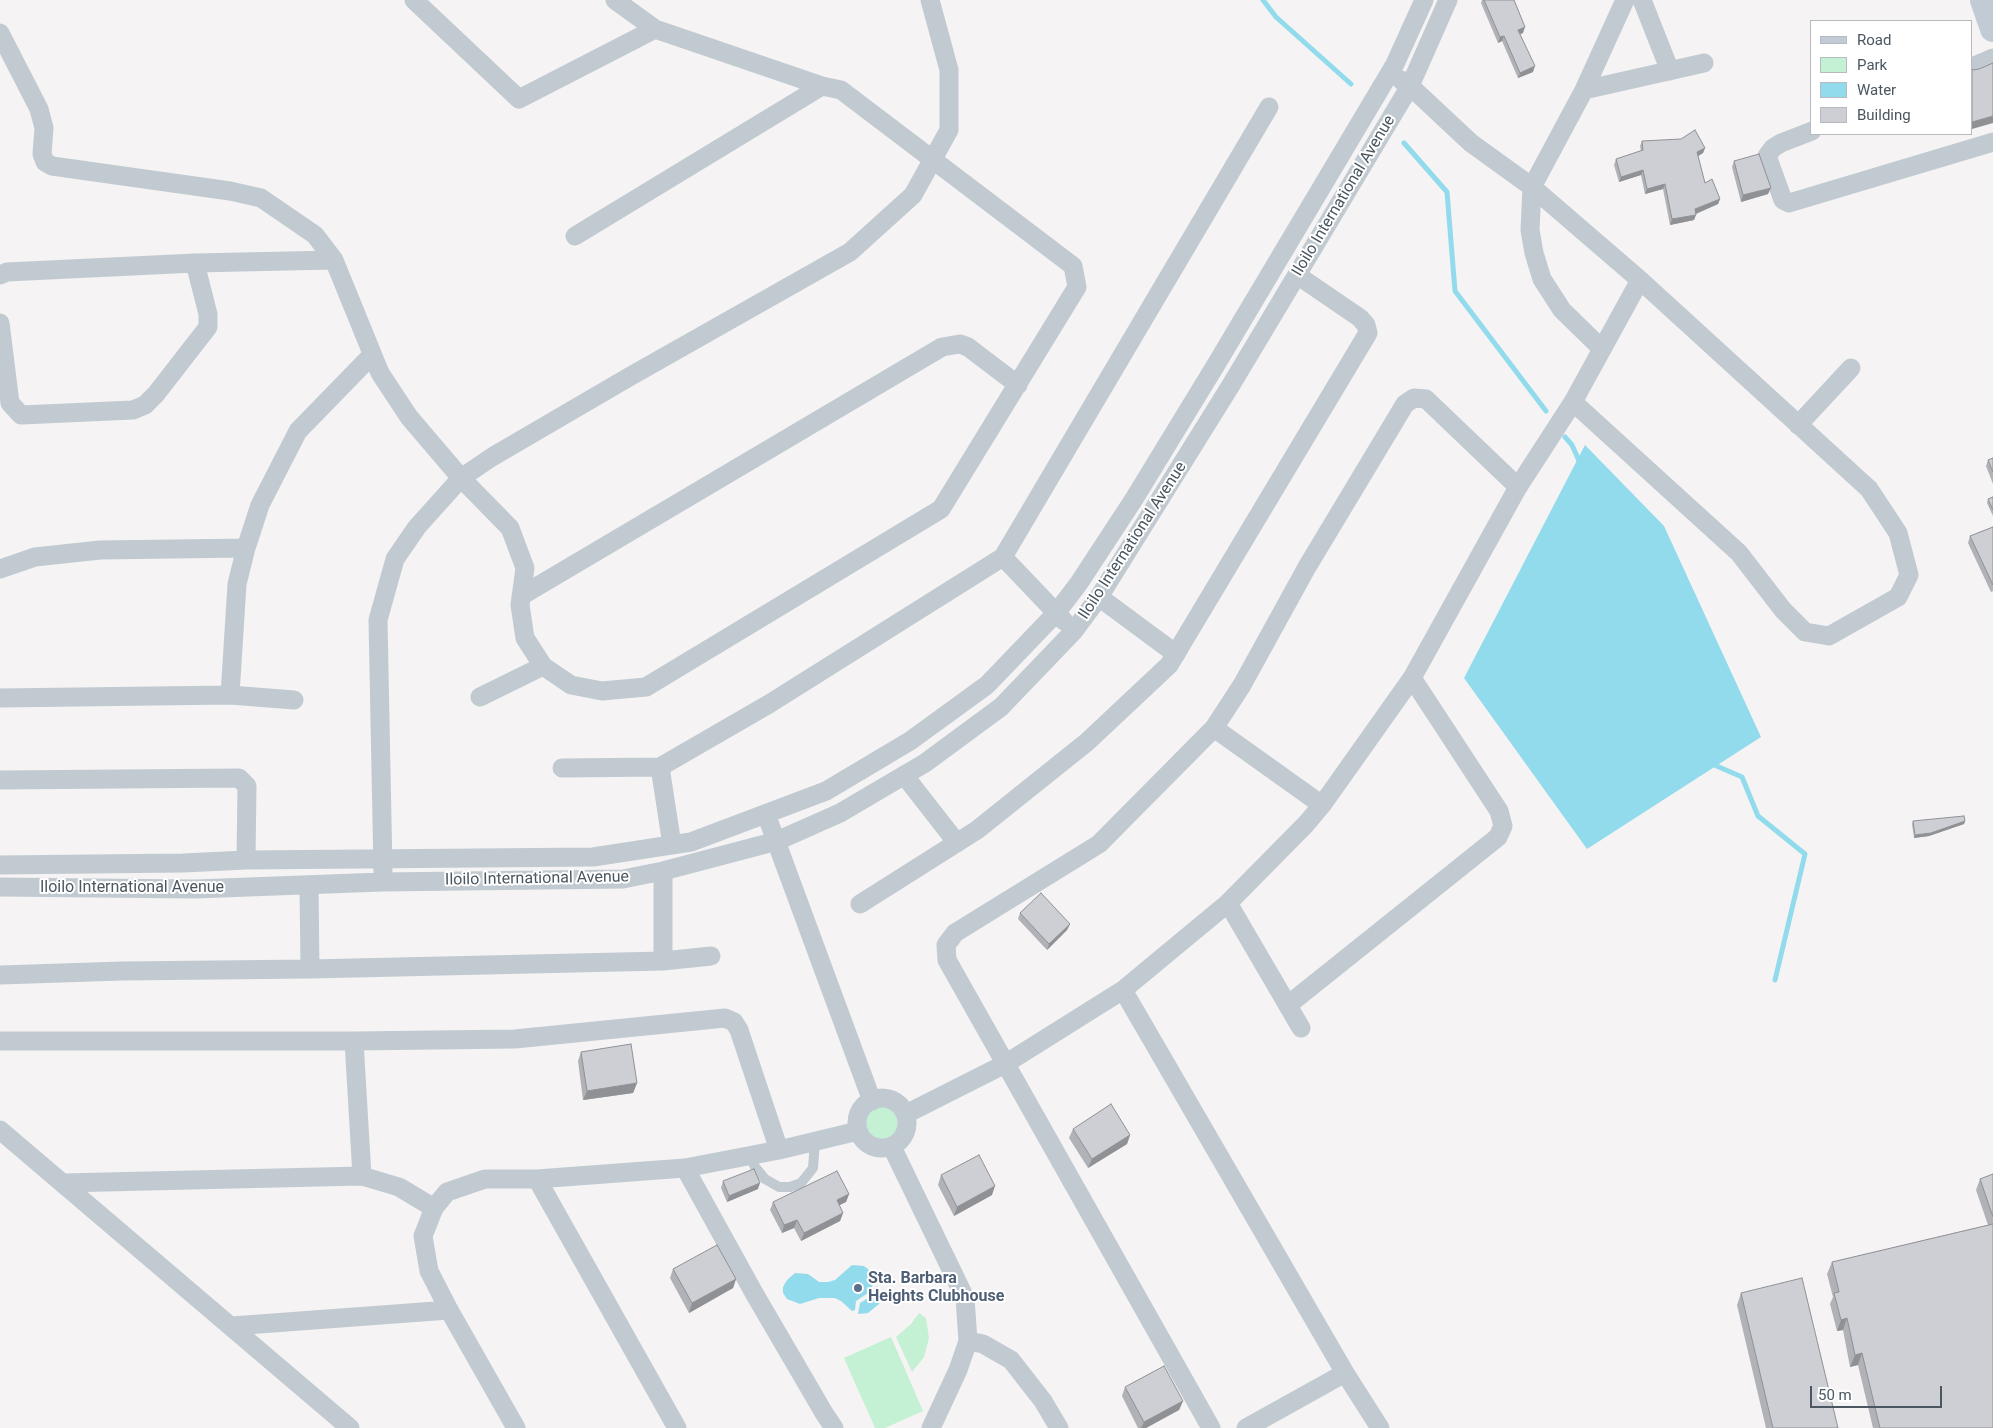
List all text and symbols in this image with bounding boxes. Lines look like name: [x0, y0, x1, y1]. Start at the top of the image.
legend: [1810, 20, 1973, 135]
text: Road: [1857, 31, 1891, 49]
text: Park: [1857, 56, 1887, 74]
text: Water: [1857, 81, 1896, 99]
text: Building: [1857, 106, 1911, 124]
street label: Iloilo International Avenue: [1288, 112, 1400, 280]
street label: Iloilo International Avenue: [1075, 459, 1191, 623]
street label: Iloilo International Avenue: [445, 868, 629, 890]
street label: Iloilo International Avenue: [40, 878, 224, 898]
place label: Sta. Barbara Heights Clubhouse: [868, 1269, 1004, 1307]
marker: Sta. Barbara Heights Clubhouse: [852, 1282, 864, 1294]
scale bar: [1813, 1376, 1946, 1408]
text: 50 m: [1818, 1386, 1852, 1404]

